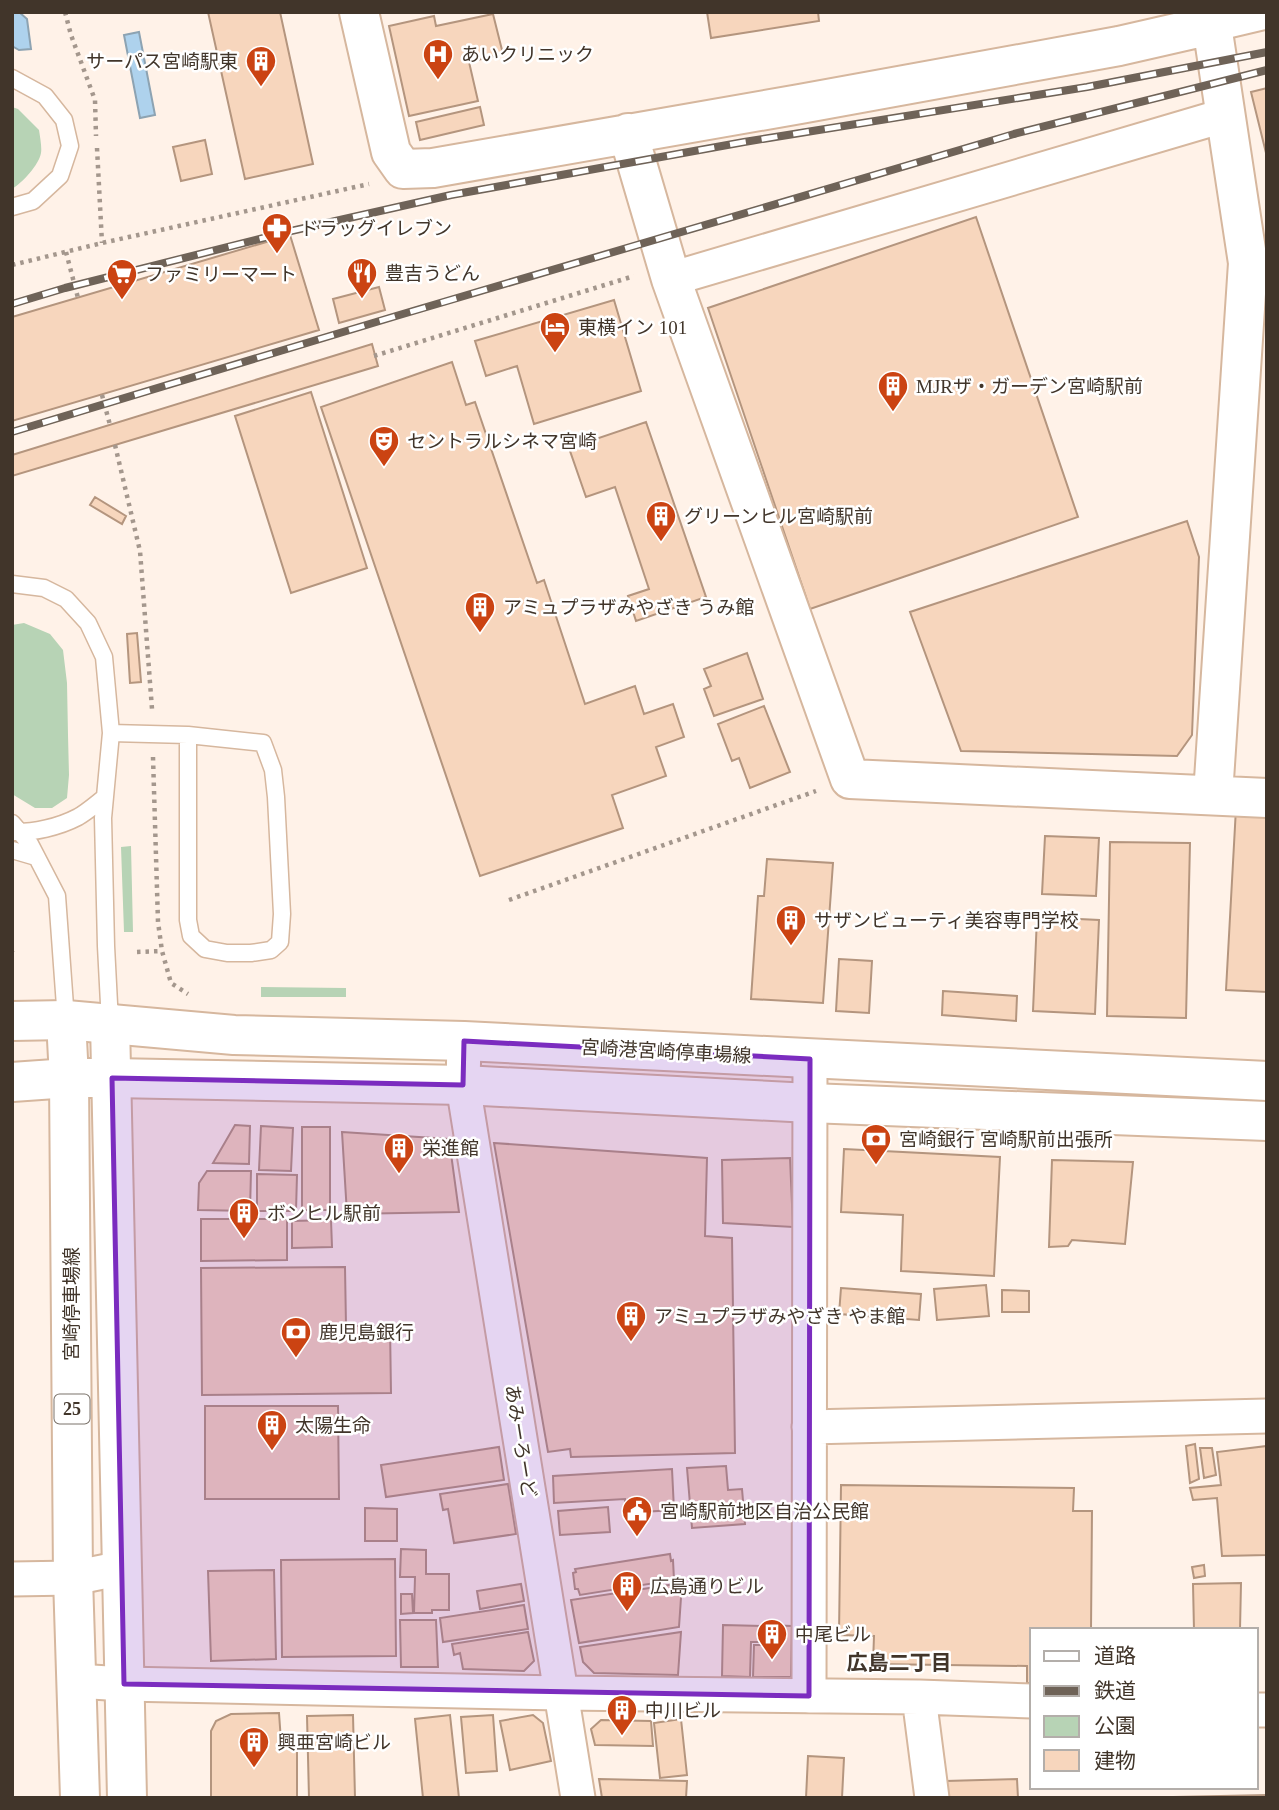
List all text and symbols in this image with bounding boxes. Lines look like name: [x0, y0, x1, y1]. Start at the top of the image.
hospital icon: あいクリニック: [421, 37, 455, 81]
building icon: サーパス宮崎駅東: [244, 44, 278, 88]
place label: あいクリニック: [461, 44, 594, 65]
place label: サーパス宮崎駅東: [86, 51, 238, 72]
pharmacy icon: ドラッグイレブン: [260, 211, 294, 255]
place label: ドラッグイレブン: [300, 218, 452, 239]
restaurant icon: 豊吉うどん: [345, 256, 379, 300]
supermarket icon: ファミリーマート: [105, 257, 139, 301]
place label: 豊吉うどん: [385, 263, 480, 284]
place label: ファミリーマート: [145, 264, 297, 285]
hotel icon: 東横イン 101: [538, 310, 572, 354]
place label: 東横イン 101: [578, 317, 687, 338]
building icon: MJRザ・ガーデン宮崎駅前: [876, 369, 910, 413]
place label: MJRザ・ガーデン宮崎駅前: [916, 376, 1143, 397]
theatre icon: セントラルシネマ宮崎: [367, 424, 401, 468]
place label: セントラルシネマ宮崎: [407, 431, 597, 452]
building icon: グリーンヒル宮崎駅前: [644, 499, 678, 543]
place label: グリーンヒル宮崎駅前: [684, 506, 873, 527]
building icon: アミュプラザみやざき うみ館: [463, 590, 497, 634]
place label: アミュプラザみやざき うみ館: [503, 597, 754, 618]
building icon: サザンビューティ美容専門学校: [774, 903, 808, 947]
place label: サザンビューティ美容専門学校: [814, 910, 1079, 931]
street label: 宮崎港宮崎停車場線: [580, 1037, 752, 1066]
bank icon: 宮崎銀行 宮崎駅前出張所: [859, 1122, 893, 1166]
place label: 宮崎銀行 宮崎駅前出張所: [899, 1129, 1113, 1150]
building icon: 栄進館: [382, 1131, 416, 1175]
place label: 栄進館: [422, 1138, 479, 1159]
building icon: ボンヒル駅前: [227, 1196, 261, 1240]
place label: ボンヒル駅前: [267, 1203, 381, 1224]
street label: 宮崎停車場線: [61, 1247, 82, 1361]
building icon: アミュプラザみやざき やま館: [614, 1299, 648, 1343]
place label: アミュプラザみやざき やま館: [654, 1306, 905, 1327]
bank icon: 鹿児島銀行: [279, 1315, 313, 1359]
place label: 鹿児島銀行: [319, 1322, 414, 1343]
street label: あみーろーど: [501, 1383, 540, 1499]
road number: 25: [55, 1394, 90, 1424]
building icon: 太陽生命: [255, 1408, 289, 1452]
place label: 太陽生命: [295, 1415, 371, 1436]
public building icon: 宮崎駅前地区自治公民館: [620, 1494, 654, 1538]
place label: 宮崎駅前地区自治公民館: [660, 1501, 869, 1522]
building icon: 広島通りビル: [610, 1569, 644, 1613]
place label: 広島通りビル: [650, 1576, 764, 1597]
building icon: 中尾ビル: [755, 1617, 789, 1661]
place label: 中尾ビル: [795, 1624, 871, 1645]
legend: [1030, 1628, 1258, 1789]
text: 道路: [1094, 1644, 1136, 1668]
district label: 広島二丁目: [847, 1651, 952, 1675]
text: 鉄道: [1094, 1679, 1136, 1703]
building icon: 中川ビル: [605, 1693, 639, 1737]
place label: 中川ビル: [645, 1700, 721, 1721]
text: 公園: [1094, 1714, 1136, 1738]
building icon: 興亜宮崎ビル: [237, 1725, 271, 1769]
place label: 興亜宮崎ビル: [277, 1732, 391, 1753]
text: 建物: [1094, 1749, 1136, 1773]

